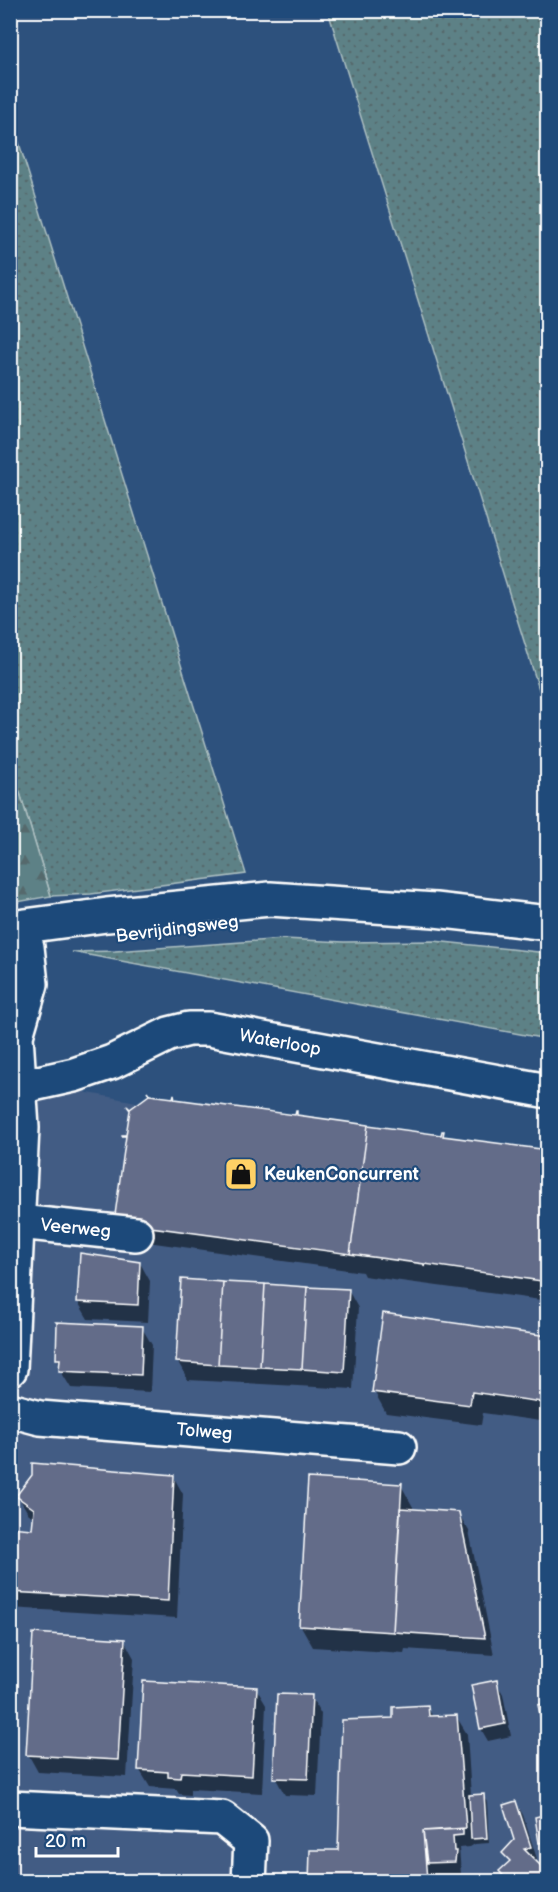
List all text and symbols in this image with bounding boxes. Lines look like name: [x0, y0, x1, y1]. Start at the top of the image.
street label: Bevrijdingsweg: [114, 911, 240, 947]
street label: Waterloop: [238, 1024, 323, 1060]
shop icon: KeukenConcurrent: [223, 1156, 259, 1192]
place label: KeukenConcurrent: [264, 1164, 419, 1185]
street label: Veerweg: [40, 1214, 112, 1242]
street label: Tolweg: [176, 1419, 233, 1444]
scale bar: [36, 1820, 118, 1858]
text: 20 m: [45, 1831, 86, 1852]

